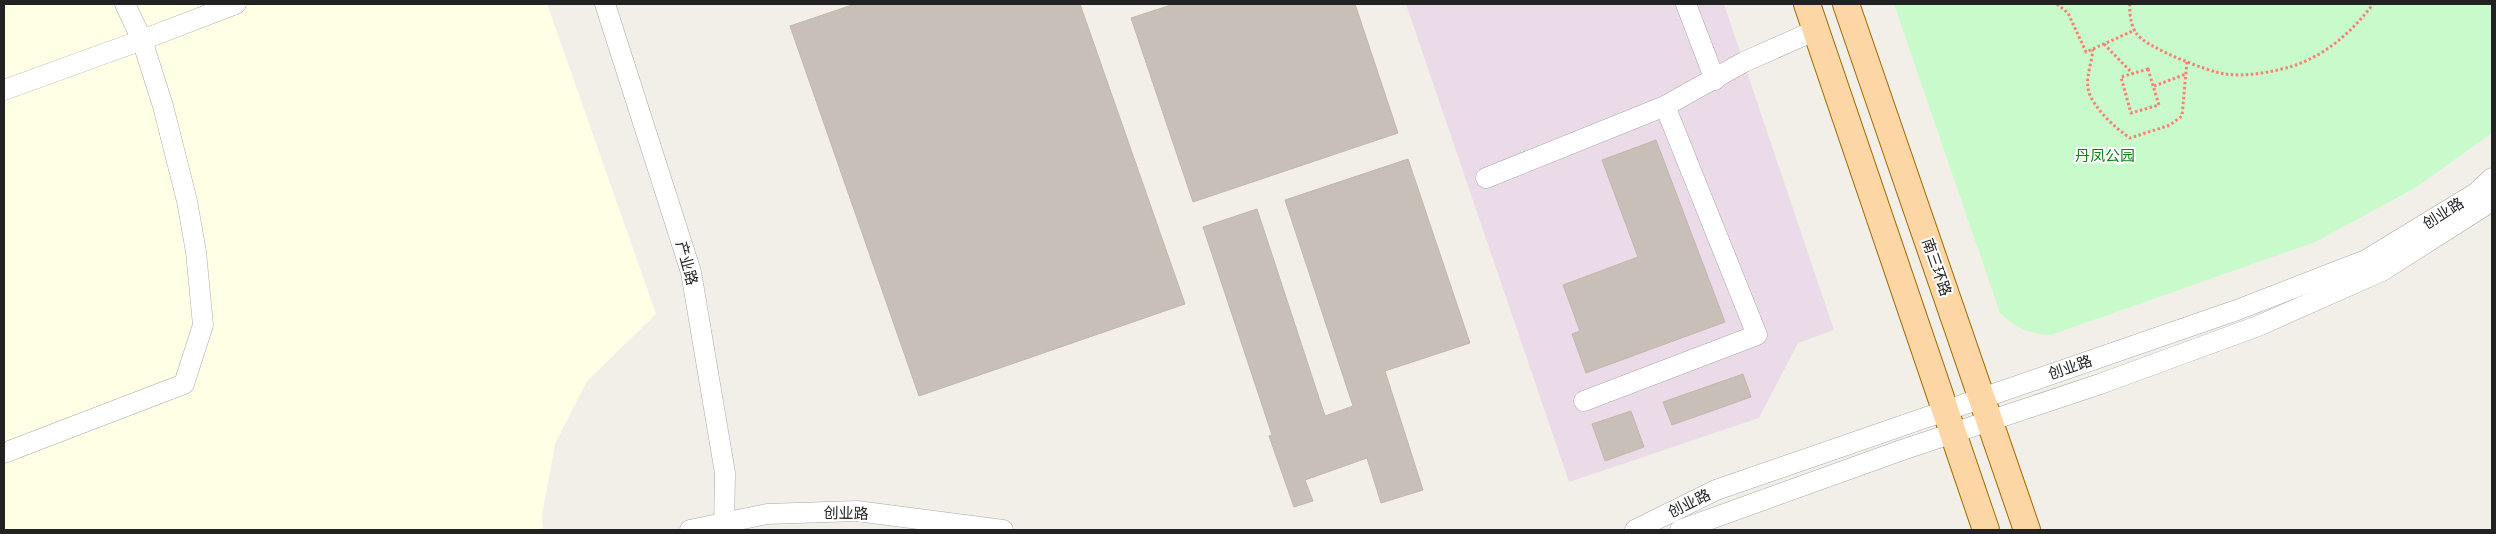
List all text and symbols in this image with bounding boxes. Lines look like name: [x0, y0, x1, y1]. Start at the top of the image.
park label: 丹凤公园: [2075, 147, 2135, 164]
street label: 创业路: [2419, 194, 2467, 232]
street label: 南三环路: [1919, 236, 1955, 298]
street label: 产业路: [673, 239, 701, 287]
street label: 创业路: [2046, 352, 2094, 382]
street label: 创业路: [1665, 485, 1713, 521]
street label: 创业路: [823, 504, 869, 522]

